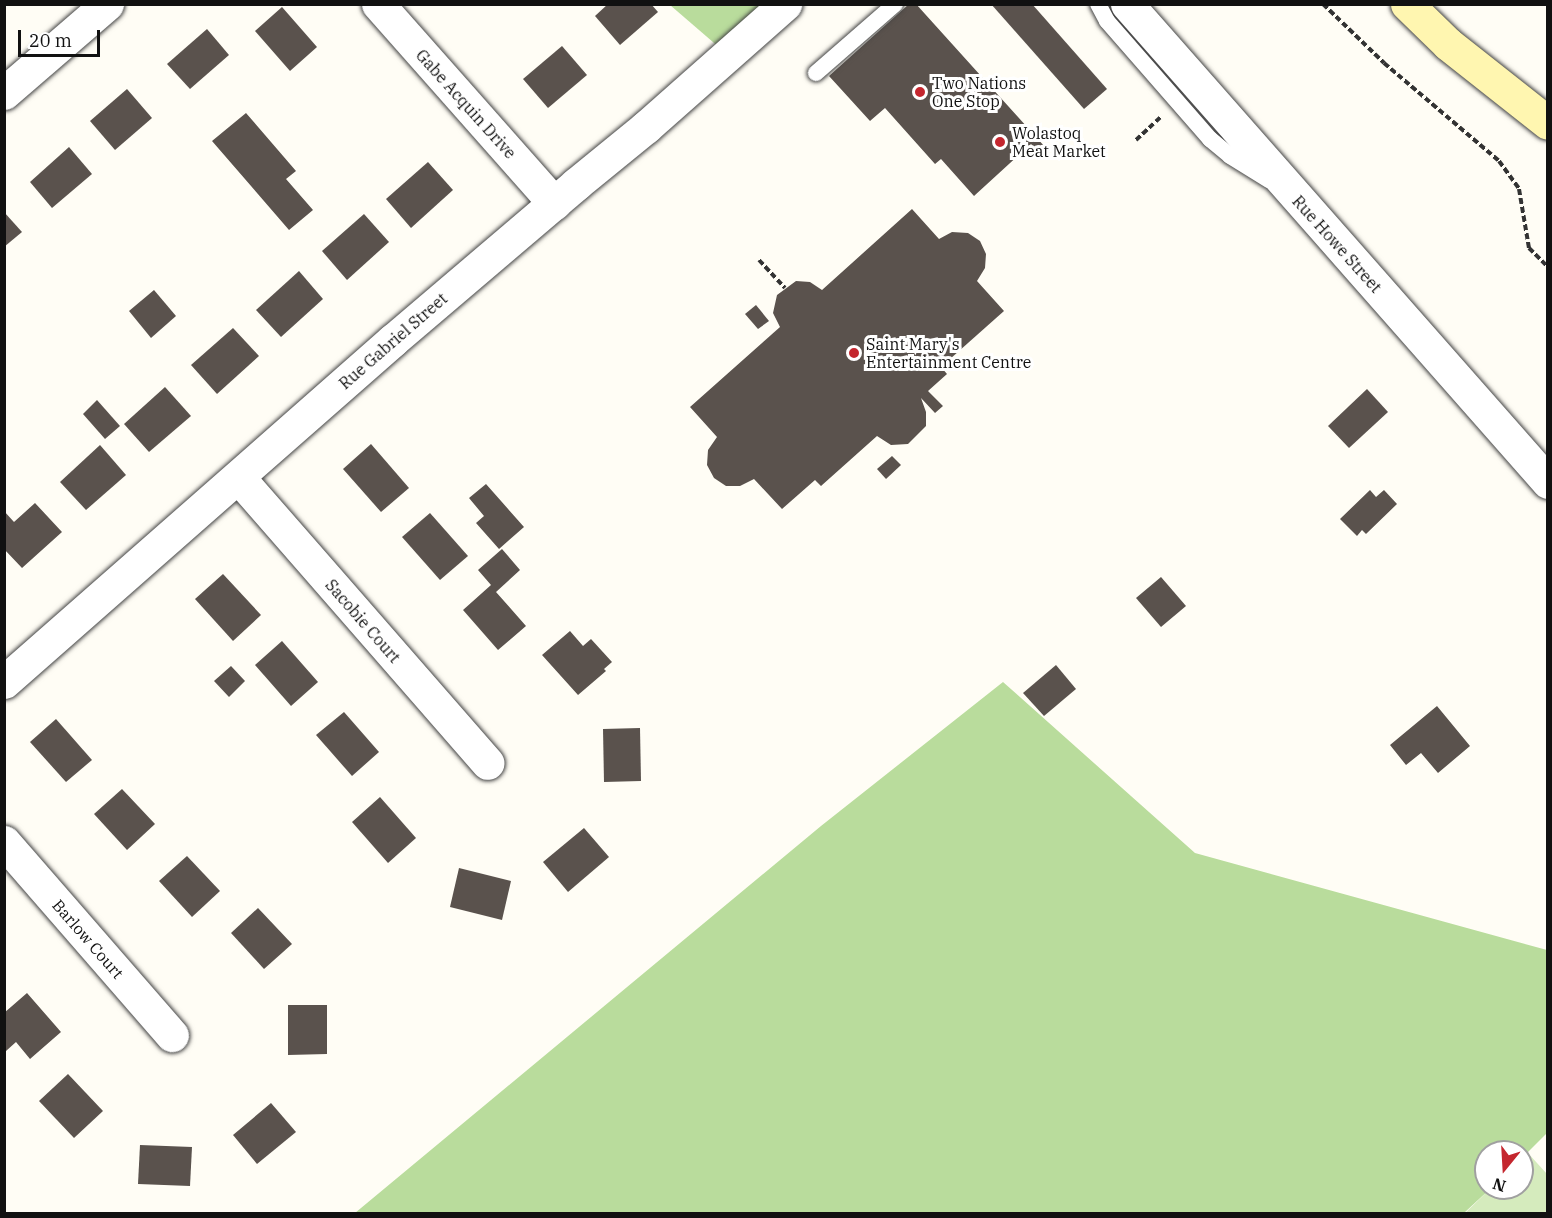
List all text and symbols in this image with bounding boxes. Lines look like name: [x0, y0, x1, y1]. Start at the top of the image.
scale bar: [21, 18, 104, 56]
text: 20 m: [29, 29, 72, 52]
street label: Gabe Acquin Drive: [412, 45, 520, 163]
place label: Two Nations One Stop: [932, 73, 1026, 111]
marker: Two Nations One Stop: [913, 85, 927, 99]
place label: Wolastoq Meat Market: [1012, 123, 1106, 161]
marker: Wolastoq Meat Market: [993, 135, 1007, 149]
street label: Rue Howe Street: [1288, 192, 1386, 296]
street label: Rue Gabriel Street: [335, 289, 451, 393]
place label: Saint Mary's Entertainment Centre: [866, 334, 1031, 372]
marker: Saint Mary's Entertainment Centre: [847, 346, 861, 360]
street label: Sacobie Court: [322, 575, 404, 667]
street label: Barlow Court: [48, 896, 128, 982]
north arrow: [1474, 1140, 1534, 1200]
text: N: [1490, 1174, 1508, 1197]

